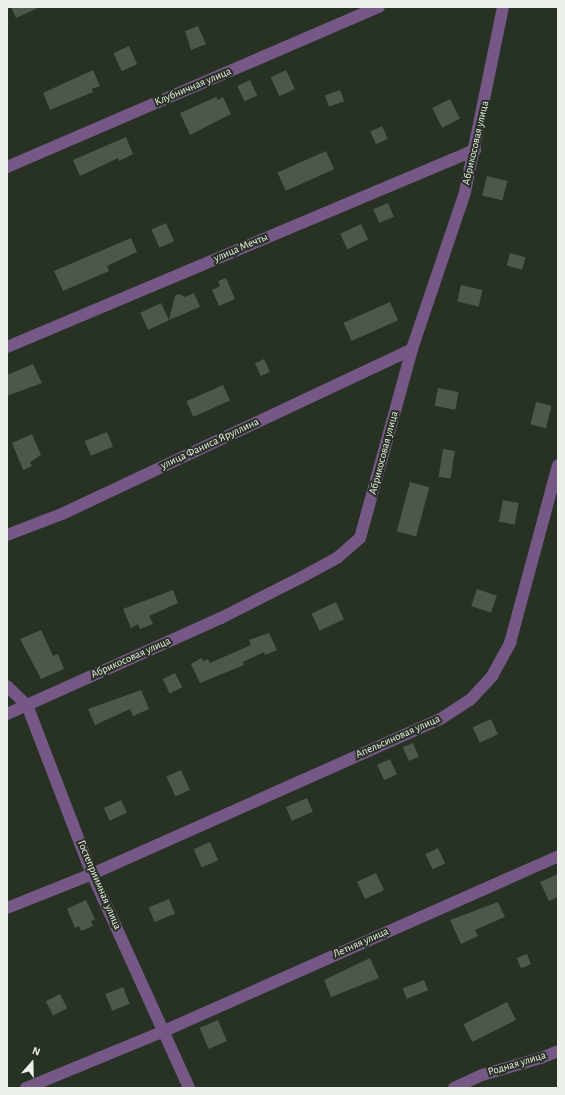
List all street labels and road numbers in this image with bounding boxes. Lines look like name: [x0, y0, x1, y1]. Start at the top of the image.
street label: Клубничная улица: [153, 65, 233, 109]
street label: Абрикосовая улица: [460, 100, 492, 186]
street label: улица Мечты: [212, 231, 270, 265]
street label: Абрикосовая улица: [366, 410, 402, 496]
street label: улица Фаниса Яруллина: [159, 415, 261, 473]
street label: Абрикосовая улица: [89, 634, 173, 682]
street label: Апельсиновая улица: [354, 712, 442, 762]
street label: Гостеприимная улица: [74, 838, 124, 932]
street label: Летняя улица: [331, 925, 391, 961]
street label: Родная улица: [486, 1049, 548, 1079]

